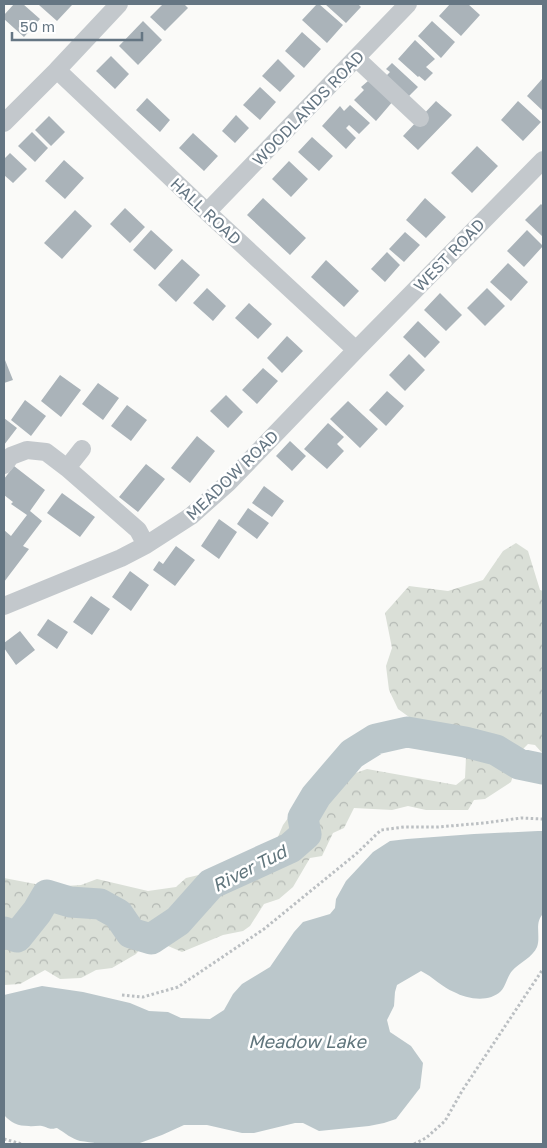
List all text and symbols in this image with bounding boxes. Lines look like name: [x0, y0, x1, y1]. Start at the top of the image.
scale bar: [12, 10, 142, 42]
text: 50 m: [20, 17, 55, 35]
street label: WOODLANDS ROAD: [248, 46, 368, 170]
street label: HALL ROAD: [166, 173, 246, 249]
street label: WEST ROAD: [409, 214, 489, 296]
street label: MEADOW ROAD: [182, 426, 282, 524]
water label: River Tud: [208, 839, 291, 896]
water label: Meadow Lake: [248, 1030, 367, 1052]

